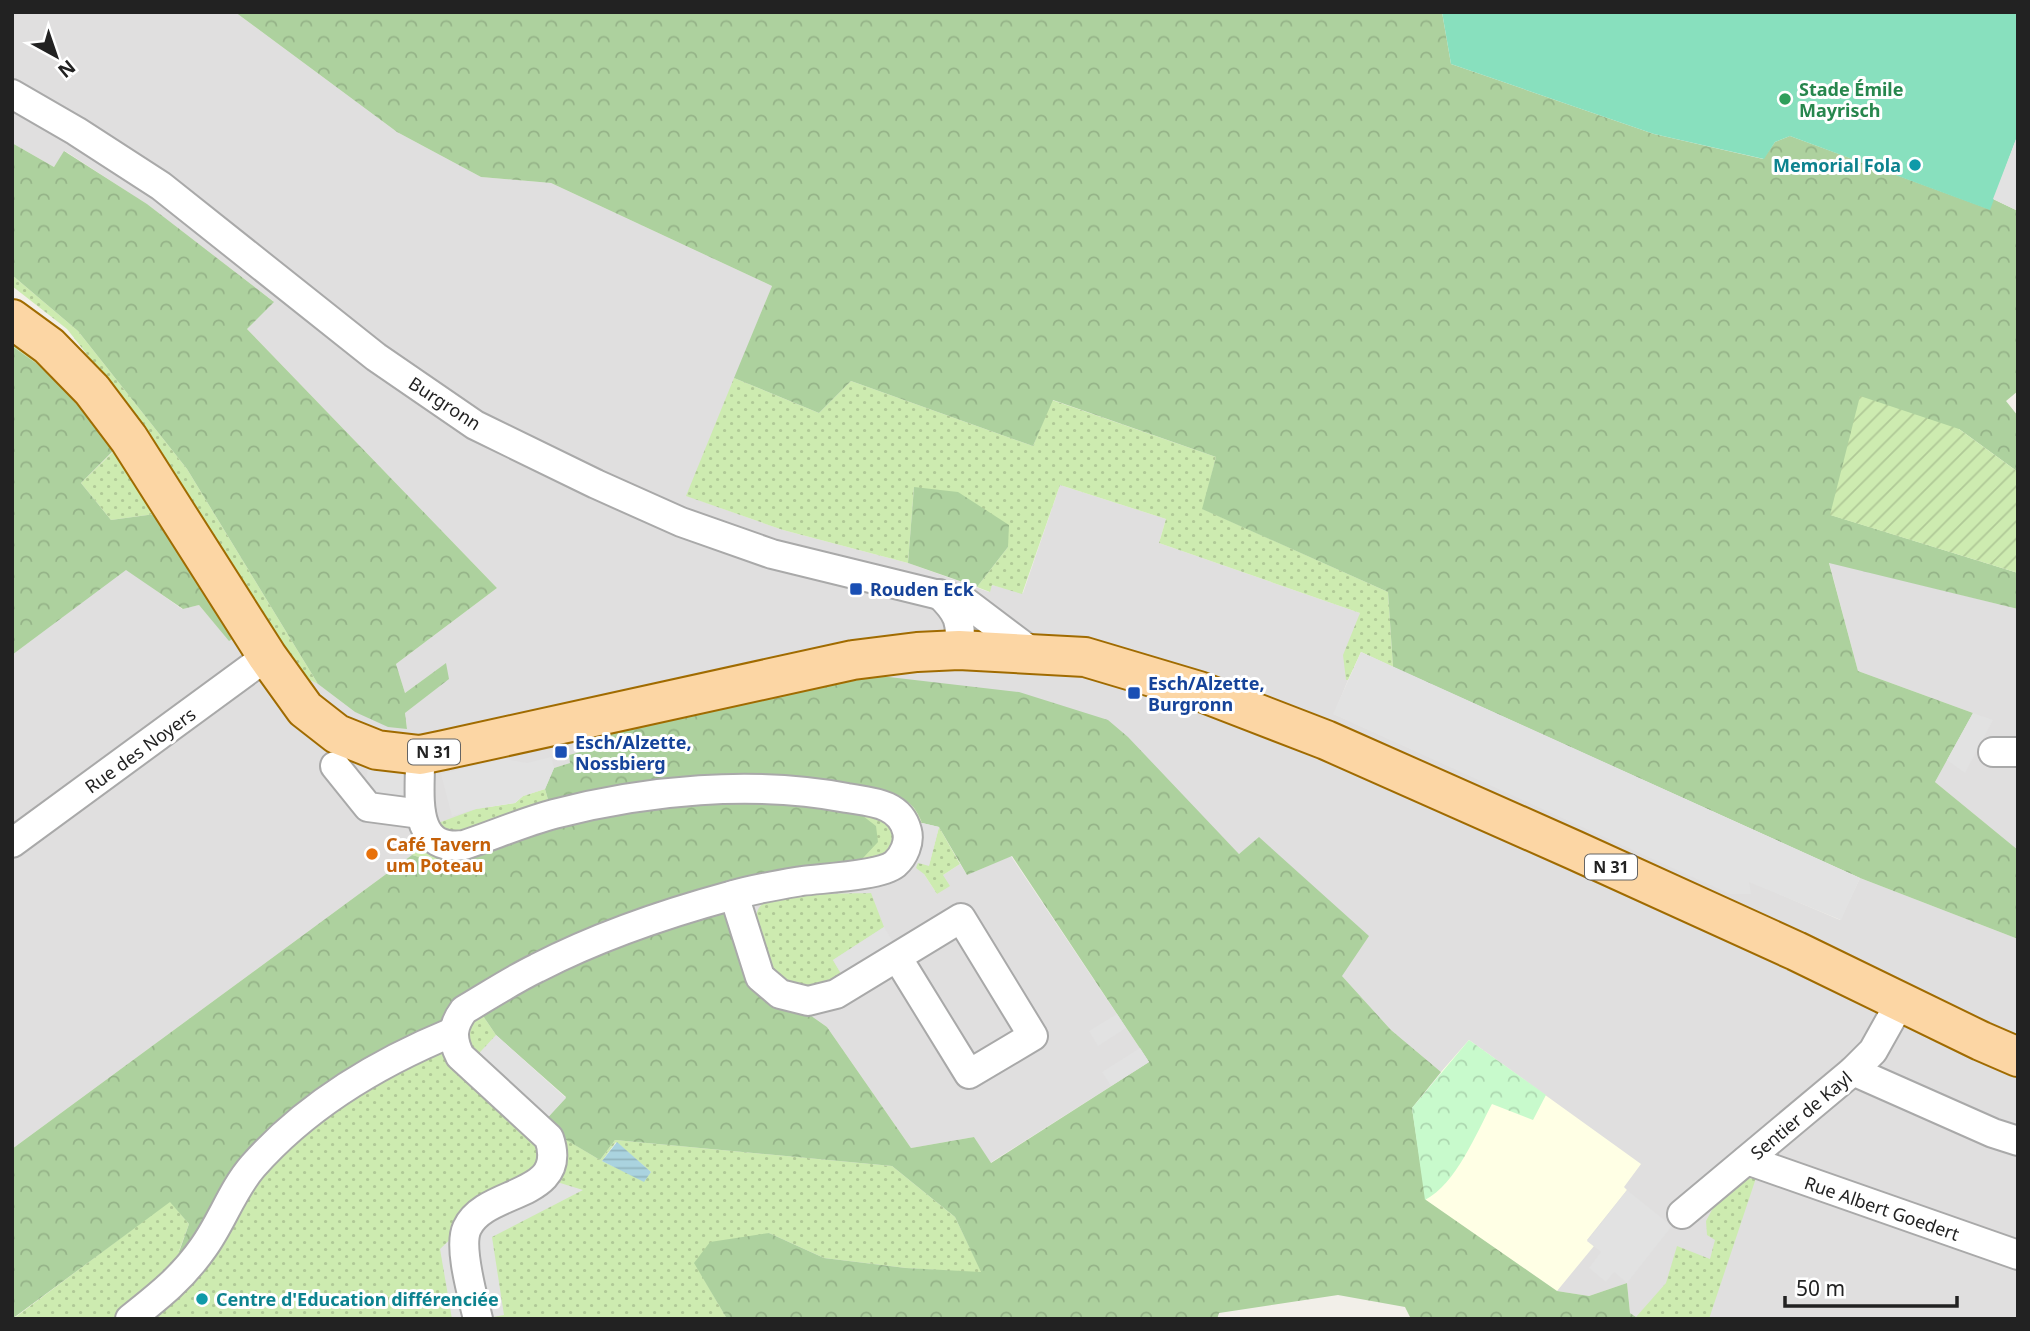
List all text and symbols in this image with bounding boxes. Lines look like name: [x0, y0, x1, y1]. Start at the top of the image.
north arrow: [21, 21, 91, 91]
text: N: [53, 54, 81, 84]
place label: Stade Émile Mayrisch: [1799, 77, 1903, 122]
marker: Stade Émile Mayrisch: [1777, 91, 1793, 107]
place label: Memorial Fola: [1773, 153, 1901, 177]
marker: Memorial Fola: [1907, 157, 1923, 173]
street label: Burgronn: [404, 371, 486, 435]
place label: Rouden Eck: [870, 577, 975, 601]
marker: Rouden Eck: [848, 581, 864, 597]
place label: Esch/Alzette, Burgronn: [1148, 671, 1265, 716]
marker: Esch/Alzette, Burgronn: [1126, 685, 1142, 701]
street label: Rue des Noyers: [80, 702, 200, 798]
place label: Esch/Alzette, Nossbierg: [575, 730, 692, 775]
road number: N 31: [408, 740, 460, 764]
marker: Esch/Alzette, Nossbierg: [553, 744, 569, 760]
place label: Café Tavern um Poteau: [386, 832, 491, 877]
marker: Café Tavern um Poteau: [364, 846, 380, 862]
road number: N 31: [1585, 854, 1637, 880]
street label: Sentier de Kayl: [1745, 1065, 1857, 1165]
street label: Rue Albert Goedert: [1801, 1170, 1963, 1246]
scale bar: [1785, 1264, 1956, 1308]
text: 50 m: [1796, 1274, 1845, 1302]
place label: Centre d'Education différenciée: [216, 1287, 499, 1311]
marker: Centre d'Education différenciée: [194, 1291, 210, 1307]

